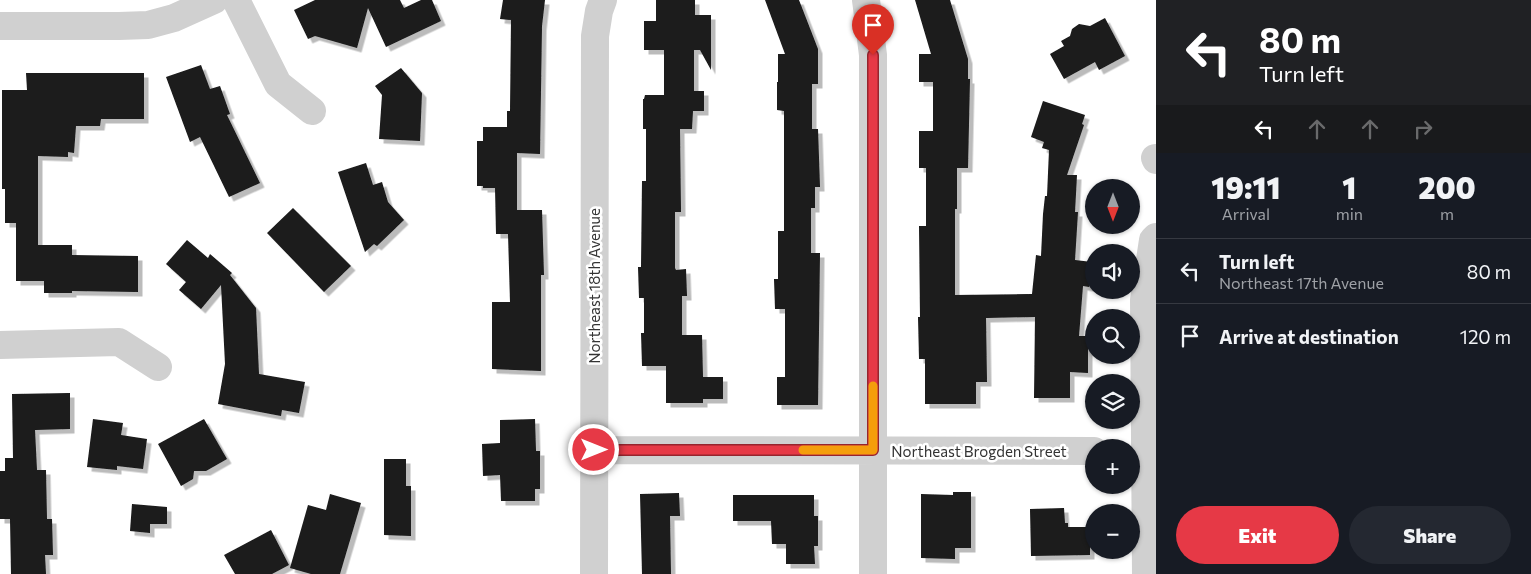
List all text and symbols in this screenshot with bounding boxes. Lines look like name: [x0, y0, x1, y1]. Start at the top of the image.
pin: [852, 4, 894, 55]
icon: arrive: [859, 11, 887, 39]
text: 80 m: [1259, 17, 1341, 60]
icon: left: [1176, 20, 1241, 85]
text: Turn left: [1259, 60, 1344, 87]
icon: left: [1250, 115, 1278, 143]
icon: ahead: [1303, 115, 1331, 143]
icon: ahead: [1356, 115, 1384, 143]
icon: right: [1409, 115, 1437, 143]
text: 19:11: [1211, 168, 1280, 205]
text: 1: [1342, 168, 1356, 205]
text: 200: [1418, 168, 1476, 205]
north arrow: [1085, 179, 1140, 234]
map controls: [1085, 179, 1140, 559]
text: Arrival: [1222, 204, 1270, 223]
text: min: [1336, 204, 1363, 223]
text: m: [1440, 204, 1454, 223]
street label: Northeast 18th Avenue: [585, 208, 603, 364]
button: sound: [1085, 244, 1140, 299]
text: Turn left: [1219, 250, 1294, 273]
icon: left: [1176, 257, 1204, 285]
text: 80 m: [1467, 260, 1511, 283]
text: Northeast 17th Avenue: [1219, 273, 1384, 292]
button: search: [1085, 309, 1140, 364]
icon: arrive: [1176, 322, 1204, 350]
text: Arrive at destination: [1219, 325, 1399, 348]
text: 120 m: [1460, 325, 1511, 348]
button: layers: [1085, 374, 1140, 429]
position arrow: [567, 423, 619, 475]
button: +: [1085, 439, 1140, 494]
street label: Northeast Brogden Street: [891, 442, 1067, 460]
button: −: [1085, 504, 1140, 559]
button: Exit: [1176, 506, 1339, 564]
button: Share: [1349, 506, 1511, 564]

